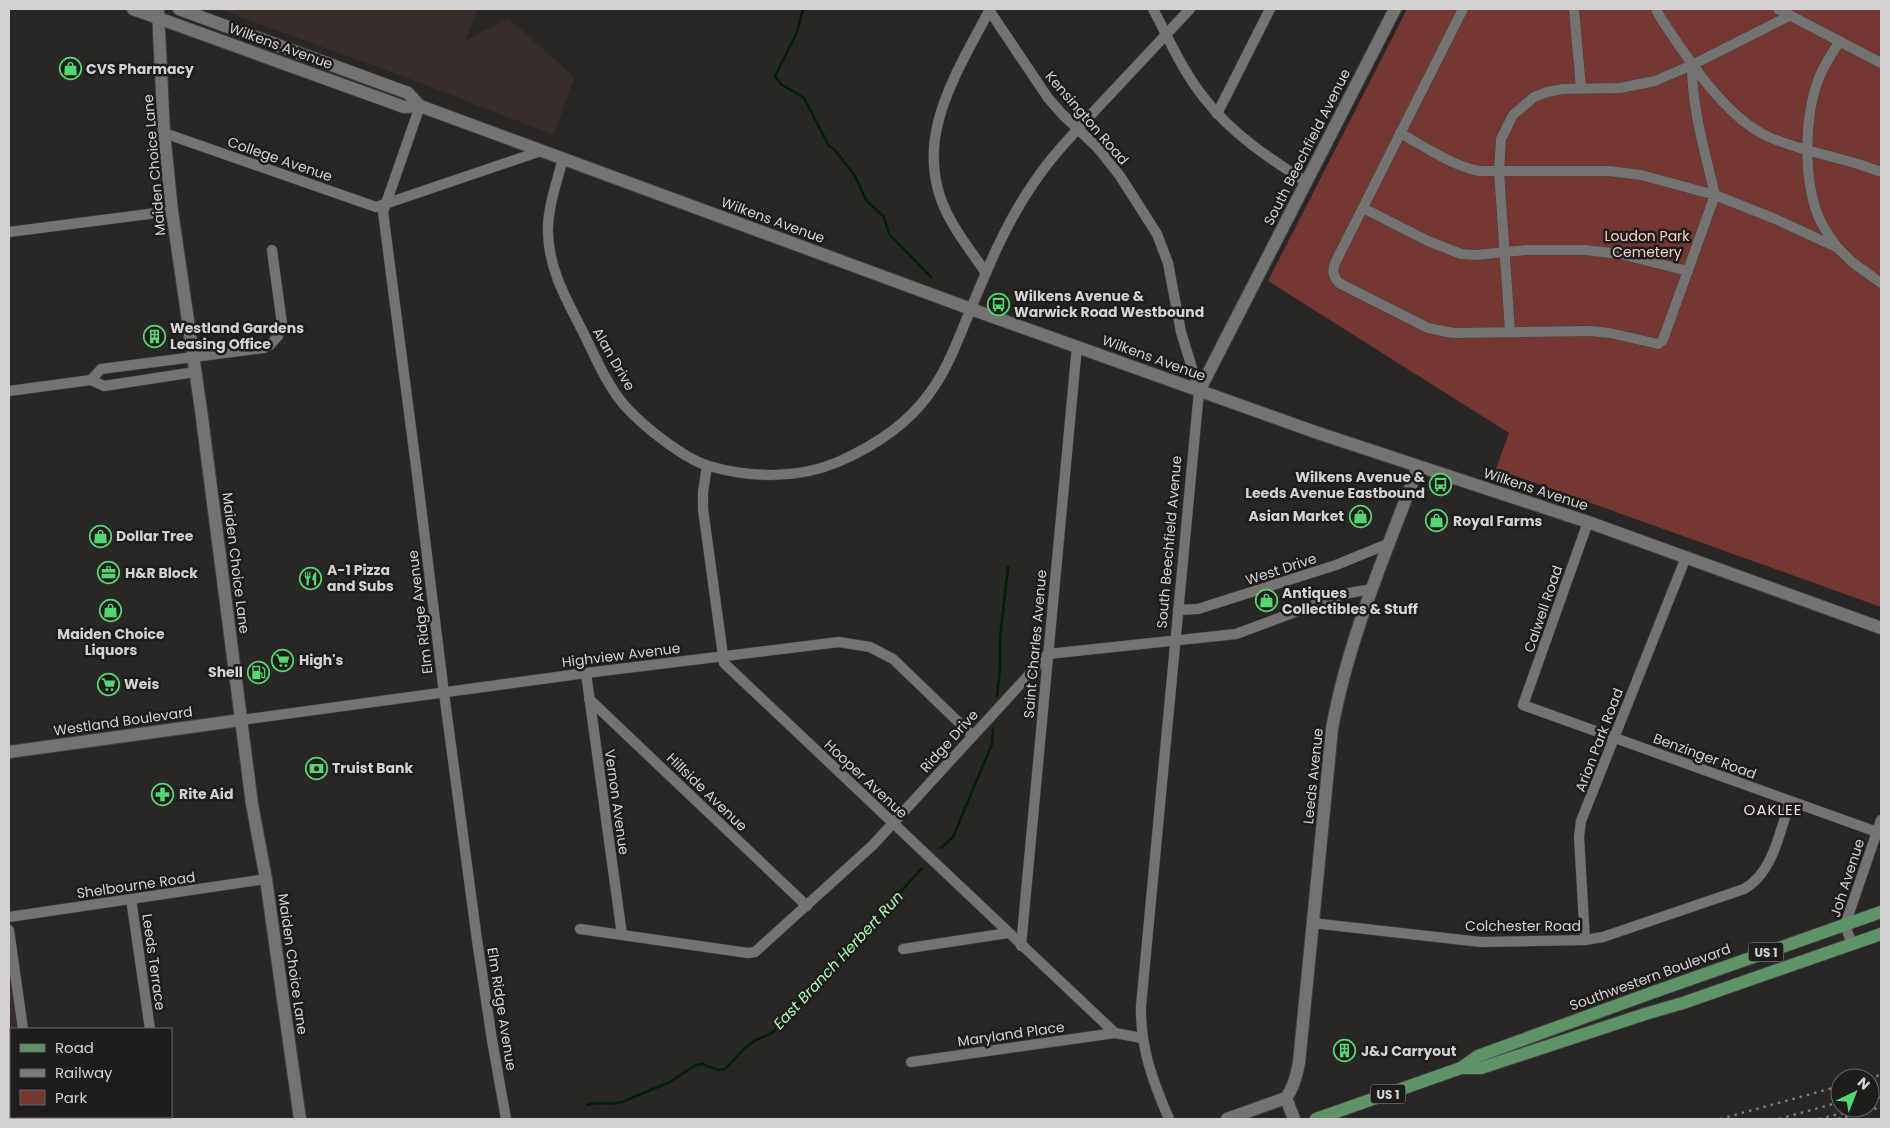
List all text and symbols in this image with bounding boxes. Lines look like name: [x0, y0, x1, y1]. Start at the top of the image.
street label: Wilkens Avenue: [226, 18, 336, 74]
shop icon: CVS Pharmacy: [58, 57, 82, 81]
place label: CVS Pharmacy: [86, 59, 194, 79]
street label: South Beechfield Avenue: [1259, 65, 1355, 229]
street label: Kensington Road: [1041, 67, 1133, 169]
street label: Maiden Choice Lane: [138, 93, 170, 237]
street label: College Avenue: [225, 132, 335, 186]
street label: Wilkens Avenue: [718, 192, 828, 248]
park label: Loudon Park Cemetery: [1604, 226, 1690, 262]
place label: Wilkens Avenue & Warwick Road Westbound: [1014, 286, 1204, 322]
bus stop icon: Wilkens Avenue & Warwick Road Westbound: [986, 292, 1010, 316]
place label: Westland Gardens Leasing Office: [170, 318, 304, 354]
building icon: Westland Gardens Leasing Office: [142, 324, 166, 348]
street label: Alan Drive: [588, 324, 640, 395]
street label: Wilkens Avenue: [1099, 330, 1209, 386]
street label: South Beechfield Avenue: [1151, 455, 1187, 629]
street label: Wilkens Avenue: [1481, 463, 1591, 515]
place label: Wilkens Avenue & Leeds Avenue Eastbound: [1245, 467, 1426, 503]
bus stop icon: Wilkens Avenue & Leeds Avenue Eastbound: [1429, 473, 1453, 497]
street label: Maiden Choice Lane: [217, 491, 255, 635]
shop icon: Asian Market: [1348, 504, 1372, 528]
place label: Asian Market: [1249, 506, 1344, 526]
shop icon: Royal Farms: [1425, 509, 1449, 533]
place label: Royal Farms: [1453, 511, 1542, 531]
shop icon: Dollar Tree: [88, 524, 112, 548]
place label: Dollar Tree: [116, 526, 194, 546]
street label: West Drive: [1243, 548, 1319, 590]
street label: Elm Ridge Avenue: [402, 549, 438, 675]
place label: A-1 Pizza and Subs: [327, 560, 394, 596]
office icon: H&R Block: [97, 561, 121, 585]
place label: H&R Block: [125, 563, 198, 583]
street label: Calwell Road: [1519, 563, 1567, 655]
restaurant icon: A-1 Pizza and Subs: [299, 566, 323, 590]
street label: Saint Charles Avenue: [1019, 569, 1051, 719]
place label: Antiques Collectibles & Stuff: [1282, 583, 1418, 619]
shop icon: Antiques Collectibles & Stuff: [1254, 589, 1278, 613]
shop icon: Maiden Choice Liquors: [99, 599, 123, 623]
place label: Maiden Choice Liquors: [57, 624, 165, 660]
street label: Highview Avenue: [561, 638, 682, 672]
supermarket icon: High's: [271, 648, 295, 672]
place label: High's: [299, 650, 343, 670]
fuel station icon: Shell: [247, 660, 271, 684]
place label: Shell: [208, 662, 243, 682]
supermarket icon: Weis: [96, 672, 120, 696]
place label: Weis: [124, 674, 159, 694]
street label: Arion Park Road: [1570, 685, 1628, 795]
street label: Westland Boulevard: [52, 701, 194, 741]
street label: Ridge Drive: [915, 705, 983, 777]
street label: Leeds Avenue: [1298, 727, 1328, 825]
street label: Benzinger Road: [1651, 728, 1759, 784]
street label: Hooper Avenue: [820, 735, 912, 823]
street label: Vernon Avenue: [600, 748, 634, 856]
street label: Hillside Avenue: [662, 748, 752, 836]
bank icon: Truist Bank: [304, 756, 328, 780]
place label: Truist Bank: [332, 758, 413, 778]
pharmacy icon: Rite Aid: [151, 782, 175, 806]
place label: Rite Aid: [179, 784, 234, 804]
district label: OAKLEE: [1744, 799, 1802, 820]
street label: Joh Avenue: [1825, 836, 1869, 920]
street label: Shelbourne Road: [75, 867, 197, 903]
water label: East Branch Herbert Run: [768, 886, 908, 1034]
street label: Maiden Choice Lane: [273, 892, 313, 1036]
street label: Leeds Terrace: [137, 912, 171, 1012]
street label: Colchester Road: [1465, 916, 1581, 936]
street label: Southwestern Boulevard: [1567, 939, 1733, 1015]
road number: US 1: [1748, 942, 1784, 962]
street label: Elm Ridge Avenue: [482, 946, 522, 1072]
street label: Maryland Place: [956, 1017, 1066, 1051]
legend: [10, 1028, 172, 1118]
text: Road: [55, 1037, 94, 1058]
building icon: J&J Carryout: [1333, 1039, 1357, 1063]
place label: J&J Carryout: [1361, 1041, 1457, 1061]
text: Railway: [55, 1062, 113, 1083]
north arrow: [1830, 1068, 1880, 1118]
text: N: [1853, 1073, 1875, 1094]
road number: US 1: [1370, 1084, 1406, 1104]
text: Park: [55, 1087, 87, 1108]

